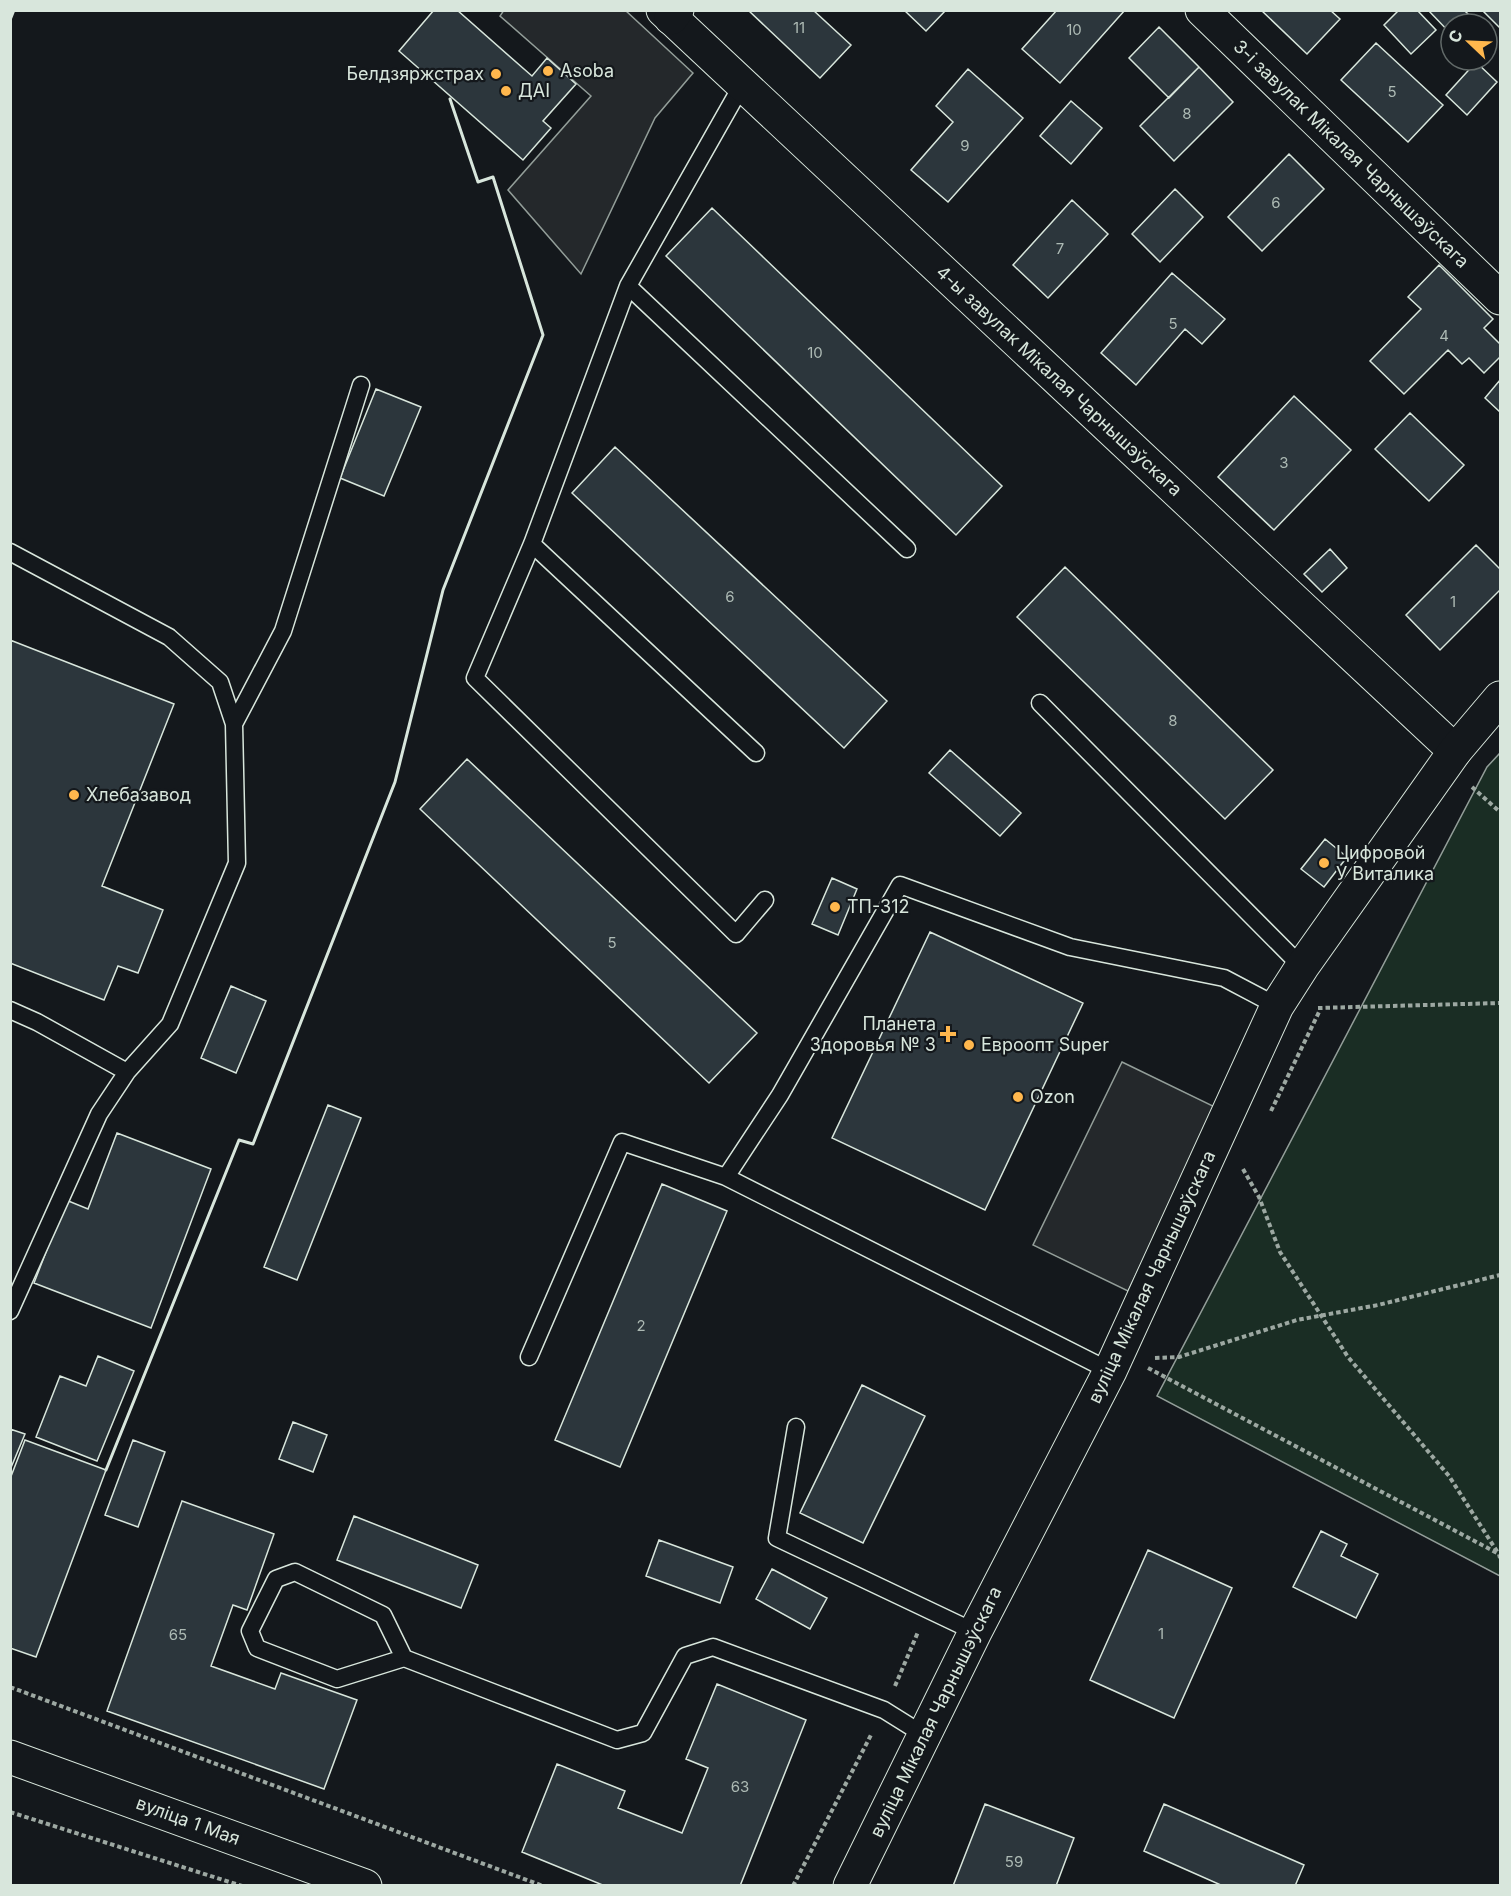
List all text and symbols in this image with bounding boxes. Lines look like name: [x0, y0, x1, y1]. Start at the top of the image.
north arrow: [1439, 12, 1499, 72]
house number: 11: [793, 18, 805, 37]
house number: 10: [1066, 20, 1082, 39]
text: С: [1444, 27, 1467, 45]
street label: 3-і завулак Мікалая Чарнышэўскага: [1229, 35, 1473, 272]
place label: Asoba: [560, 60, 614, 81]
place label: Белдзяржстрах: [346, 63, 484, 84]
marker: Asoba: [541, 64, 555, 78]
marker: Белдзяржстрах: [489, 67, 503, 81]
place label: ДАІ: [518, 80, 550, 101]
house number: 5: [1387, 82, 1397, 101]
marker: ДАІ: [499, 84, 513, 98]
house number: 8: [1182, 104, 1192, 123]
house number: 9: [960, 136, 970, 155]
house number: 6: [1271, 193, 1281, 212]
house number: 7: [1056, 239, 1064, 258]
street label: 4-ы завулак Мікалая Чарнышэўскага: [932, 261, 1186, 500]
house number: 5: [1168, 314, 1178, 333]
house number: 4: [1439, 326, 1449, 345]
house number: 10: [807, 343, 823, 362]
house number: 3: [1279, 453, 1289, 472]
house number: 6: [725, 587, 735, 606]
house number: 1: [1450, 592, 1456, 611]
house number: 8: [1168, 711, 1178, 730]
place label: Хлебазавод: [86, 784, 191, 805]
marker: Хлебазавод: [67, 788, 81, 802]
place label: Цифровой У Виталика: [1336, 842, 1434, 884]
marker: Цифровой У Виталика: [1317, 856, 1331, 870]
place label: ТП-312: [847, 896, 910, 917]
marker: ТП-312: [828, 900, 842, 914]
house number: 5: [607, 933, 617, 952]
place label: Планета Здоровья № 3: [810, 1013, 936, 1055]
marker: Планета Здоровья № 3: [941, 1027, 955, 1041]
place label: Евроопт Super: [981, 1034, 1109, 1055]
marker: Евроопт Super: [962, 1038, 976, 1052]
place label: Ozon: [1030, 1086, 1075, 1107]
marker: Ozon: [1011, 1090, 1025, 1104]
street label: вуліца Мікалая Чарнышэўскага: [1084, 1147, 1219, 1406]
house number: 2: [636, 1316, 646, 1335]
street label: вуліца Мікалая Чарнышэўскага: [866, 1583, 1006, 1841]
house number: 1: [1158, 1624, 1164, 1643]
house number: 65: [169, 1625, 187, 1644]
house number: 63: [731, 1777, 749, 1796]
street label: вуліца 1 Мая: [133, 1792, 243, 1849]
house number: 59: [1005, 1852, 1023, 1871]

